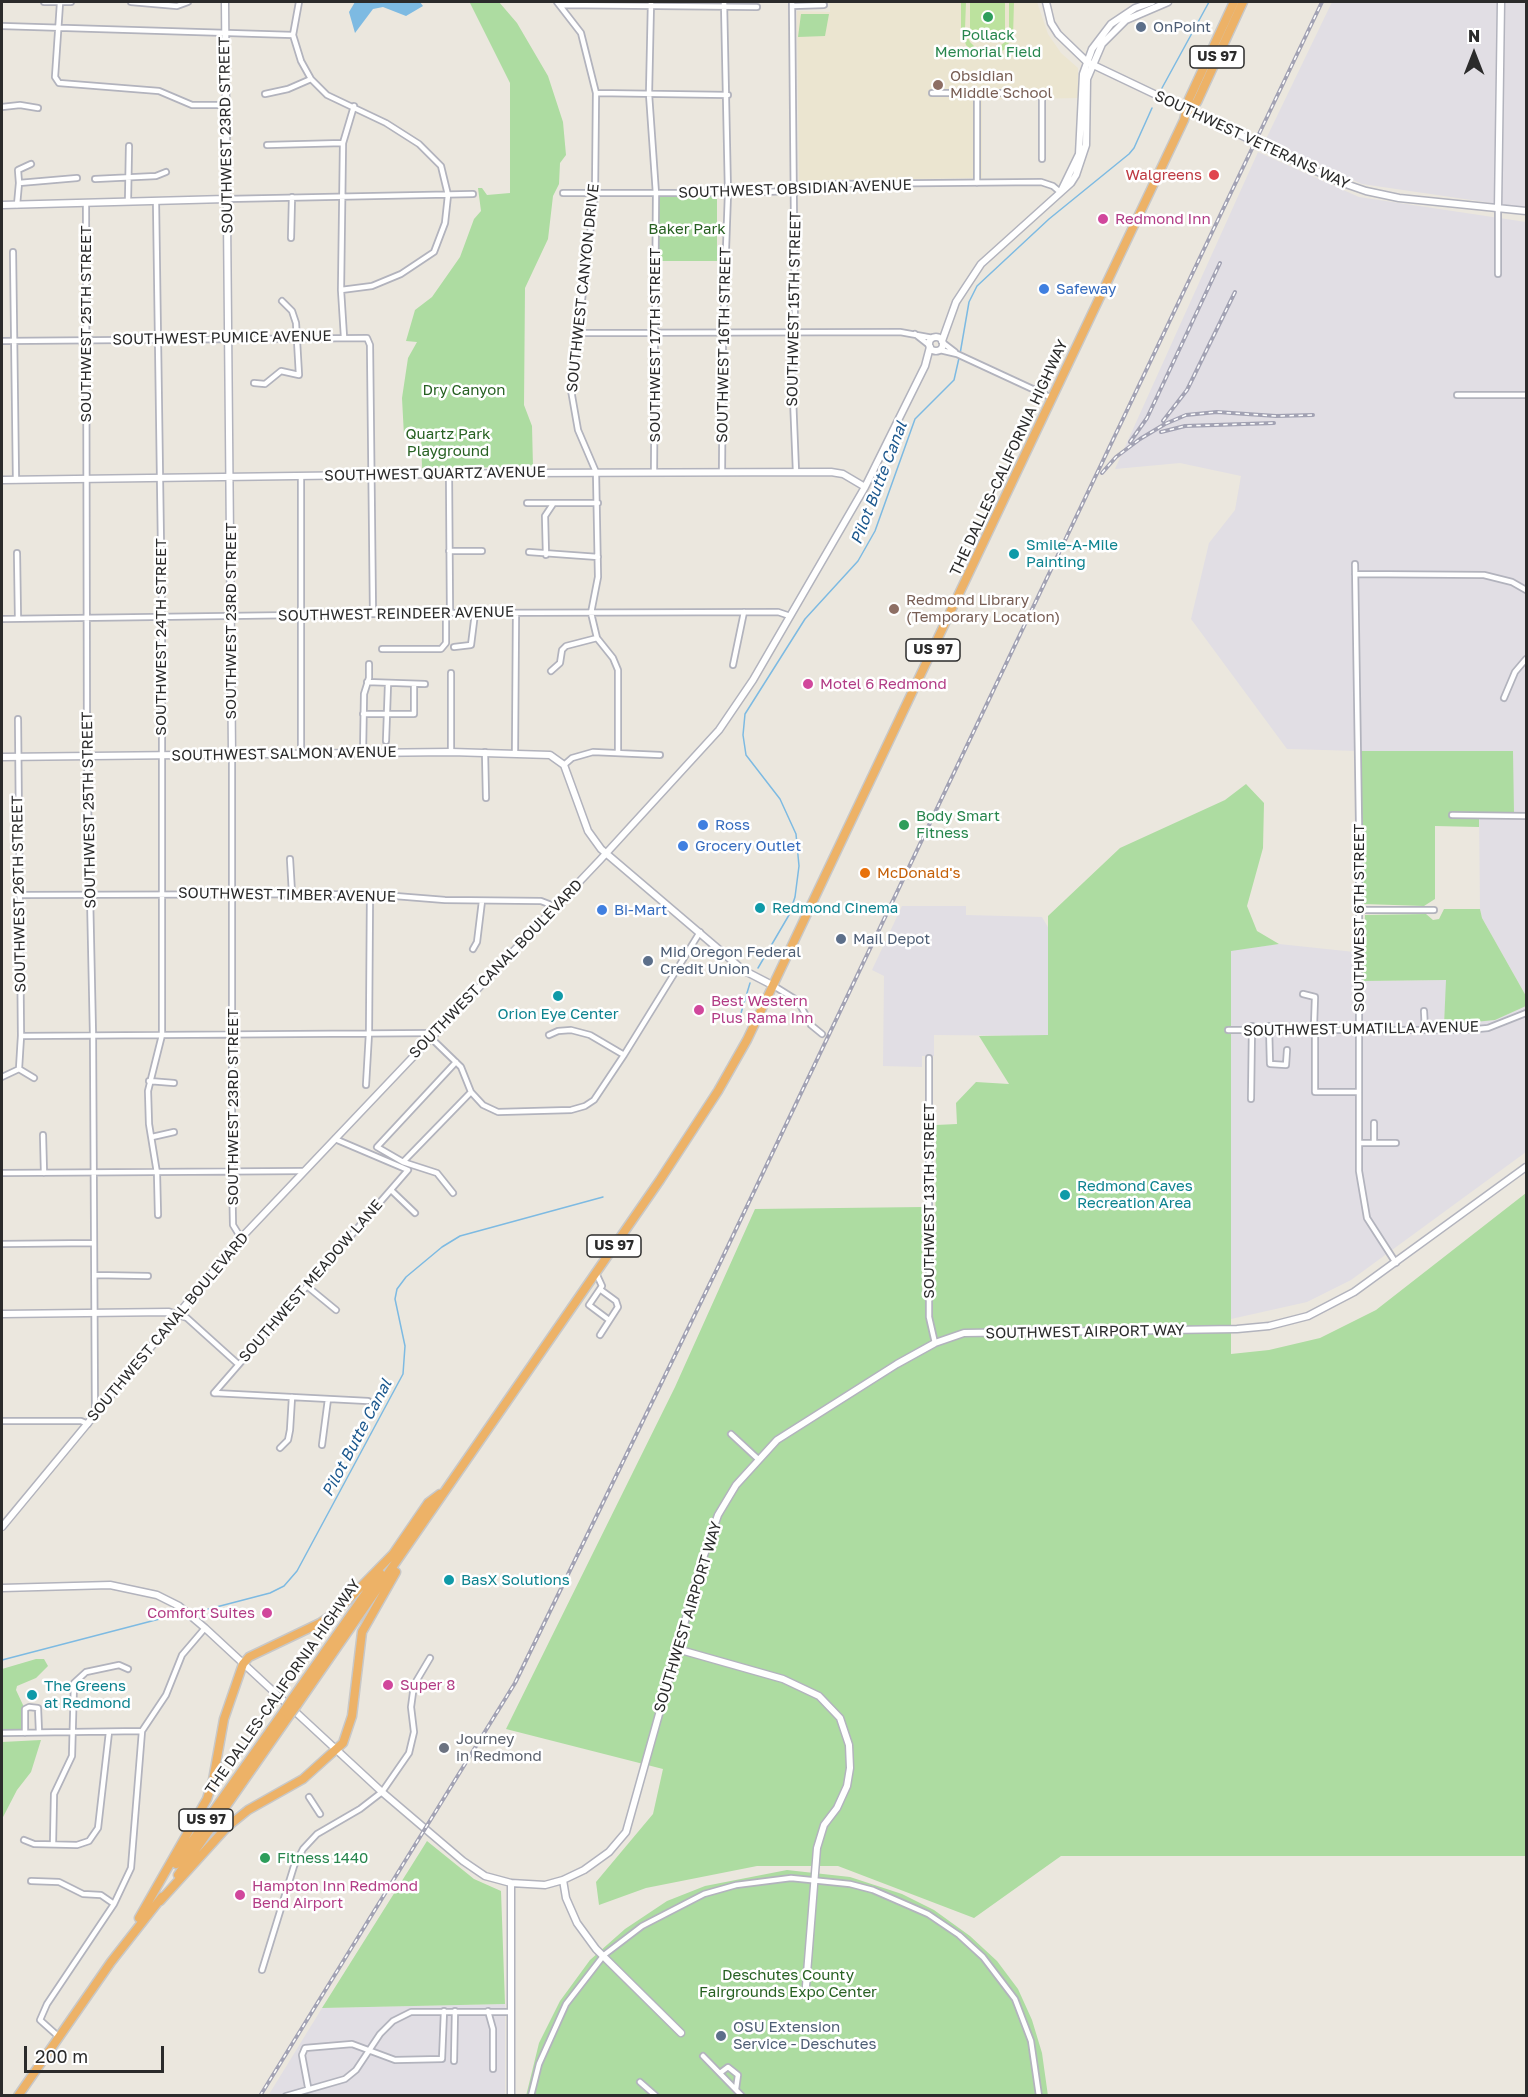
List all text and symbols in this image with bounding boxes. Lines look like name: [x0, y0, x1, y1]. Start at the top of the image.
marker: Pollack Memorial Field: [981, 10, 995, 24]
place label: OnPoint: [1153, 18, 1211, 36]
marker: OnPoint: [1134, 20, 1148, 34]
north arrow: [1444, 24, 1504, 84]
place label: Pollack Memorial Field: [935, 26, 1041, 61]
text: N: [1468, 26, 1480, 46]
street label: SOUTHWEST 23RD STREET: [215, 36, 237, 234]
road number: US 97: [1190, 46, 1244, 68]
place label: Obsidian Middle School: [950, 67, 1052, 102]
marker: Obsidian Middle School: [931, 78, 945, 92]
street label: SOUTHWEST VETERANS WAY: [1152, 87, 1352, 193]
place label: Walgreens: [1126, 166, 1202, 184]
marker: Walgreens: [1207, 168, 1221, 182]
street label: SOUTHWEST OBSIDIAN AVENUE: [678, 176, 912, 202]
street label: SOUTHWEST CANYON DRIVE: [563, 183, 603, 393]
place label: Redmond Inn: [1115, 210, 1211, 228]
street label: SOUTHWEST 15TH STREET: [783, 211, 805, 407]
marker: Redmond Inn: [1096, 212, 1110, 226]
park label: Baker Park: [648, 220, 726, 238]
street label: SOUTHWEST 25TH STREET: [77, 226, 95, 422]
street label: SOUTHWEST 16TH STREET: [713, 247, 735, 443]
street label: SOUTHWEST 17TH STREET: [646, 248, 664, 442]
place label: Safeway: [1056, 280, 1116, 298]
marker: Safeway: [1037, 282, 1051, 296]
street label: SOUTHWEST PUMICE AVENUE: [112, 327, 332, 349]
street label: THE DALLES-CALIFORNIA HIGHWAY: [946, 337, 1072, 579]
park label: Dry Canyon: [423, 381, 505, 399]
water label: Pilot Butte Canal: [847, 419, 911, 547]
park label: Quartz Park Playground: [406, 425, 490, 460]
street label: SOUTHWEST QUARTZ AVENUE: [324, 463, 546, 485]
street label: SOUTHWEST 23RD STREET: [222, 522, 240, 720]
place label: Smile-A-Mile Painting: [1026, 536, 1118, 571]
street label: SOUTHWEST 24TH STREET: [152, 538, 170, 736]
marker: Smile-A-Mile Painting: [1007, 547, 1021, 561]
place label: Redmond Library (Temporary Location): [906, 591, 1060, 626]
marker: Redmond Library (Temporary Location): [887, 602, 901, 616]
street label: SOUTHWEST REINDEER AVENUE: [278, 603, 514, 625]
road number: US 97: [906, 639, 960, 661]
place label: Motel 6 Redmond: [820, 675, 947, 693]
marker: Motel 6 Redmond: [801, 677, 815, 691]
street label: SOUTHWEST 25TH STREET: [78, 711, 100, 909]
street label: SOUTHWEST SALMON AVENUE: [171, 743, 397, 765]
street label: SOUTHWEST 26TH STREET: [8, 795, 30, 993]
place label: Body Smart Fitness: [916, 807, 1000, 842]
place label: Ross: [715, 816, 750, 834]
marker: Ross: [696, 818, 710, 832]
marker: Body Smart Fitness: [897, 818, 911, 832]
street label: SOUTHWEST 6TH STREET: [1350, 824, 1368, 1012]
place label: Grocery Outlet: [695, 837, 801, 855]
marker: Grocery Outlet: [676, 839, 690, 853]
place label: McDonald's: [877, 864, 960, 882]
marker: McDonald's: [858, 866, 872, 880]
street label: SOUTHWEST CANAL BOULEVARD: [406, 876, 586, 1062]
street label: SOUTHWEST TIMBER AVENUE: [178, 884, 396, 906]
place label: Redmond Cinema: [772, 899, 898, 917]
place label: Bi-Mart: [614, 901, 667, 919]
marker: Redmond Cinema: [753, 901, 767, 915]
marker: Bi-Mart: [595, 903, 609, 917]
place label: Mail Depot: [853, 930, 930, 948]
marker: Mail Depot: [834, 932, 848, 946]
place label: Mid Oregon Federal Credit Union: [660, 943, 801, 978]
marker: Mid Oregon Federal Credit Union: [641, 954, 655, 968]
marker: Orion Eye Center: [551, 989, 565, 1003]
place label: Best Western Plus Rama Inn: [711, 992, 814, 1027]
marker: Best Western Plus Rama Inn: [692, 1003, 706, 1017]
place label: Orion Eye Center: [497, 1005, 619, 1023]
street label: SOUTHWEST 23RD STREET: [224, 1008, 242, 1206]
street label: SOUTHWEST UMATILLA AVENUE: [1243, 1018, 1479, 1040]
street label: SOUTHWEST 13TH STREET: [920, 1103, 938, 1299]
place label: Redmond Caves Recreation Area: [1077, 1177, 1193, 1212]
marker: Redmond Caves Recreation Area: [1058, 1188, 1072, 1202]
street label: SOUTHWEST MEADOW LANE: [235, 1196, 387, 1366]
street label: SOUTHWEST CANAL BOULEVARD: [84, 1229, 252, 1425]
road number: US 97: [587, 1235, 641, 1257]
street label: SOUTHWEST AIRPORT WAY: [985, 1321, 1185, 1343]
water label: Pilot Butte Canal: [318, 1376, 396, 1500]
street label: SOUTHWEST AIRPORT WAY: [650, 1519, 726, 1715]
place label: BasX Solutions: [461, 1571, 570, 1589]
marker: BasX Solutions: [442, 1573, 456, 1587]
street label: THE DALLES-CALIFORNIA HIGHWAY: [202, 1576, 364, 1798]
place label: Comfort Suites: [147, 1604, 255, 1622]
marker: Comfort Suites: [260, 1606, 274, 1620]
place label: Super 8: [400, 1676, 455, 1694]
place label: The Greens at Redmond: [44, 1677, 131, 1712]
marker: Super 8: [381, 1678, 395, 1692]
marker: The Greens at Redmond: [25, 1688, 39, 1702]
place label: Journey in Redmond: [456, 1730, 542, 1765]
marker: Journey in Redmond: [437, 1741, 451, 1755]
road number: US 97: [179, 1809, 233, 1831]
place label: Fitness 1440: [277, 1849, 368, 1867]
marker: Fitness 1440: [258, 1851, 272, 1865]
place label: Hampton Inn Redmond Bend Airport: [252, 1877, 418, 1912]
marker: Hampton Inn Redmond Bend Airport: [233, 1888, 247, 1902]
park label: Deschutes County Fairgrounds Expo Center: [699, 1966, 877, 2001]
place label: OSU Extension Service - Deschutes: [733, 2018, 876, 2053]
marker: OSU Extension Service - Deschutes: [714, 2029, 728, 2043]
scale bar: [27, 2034, 166, 2072]
text: 200 m: [35, 2045, 88, 2067]

